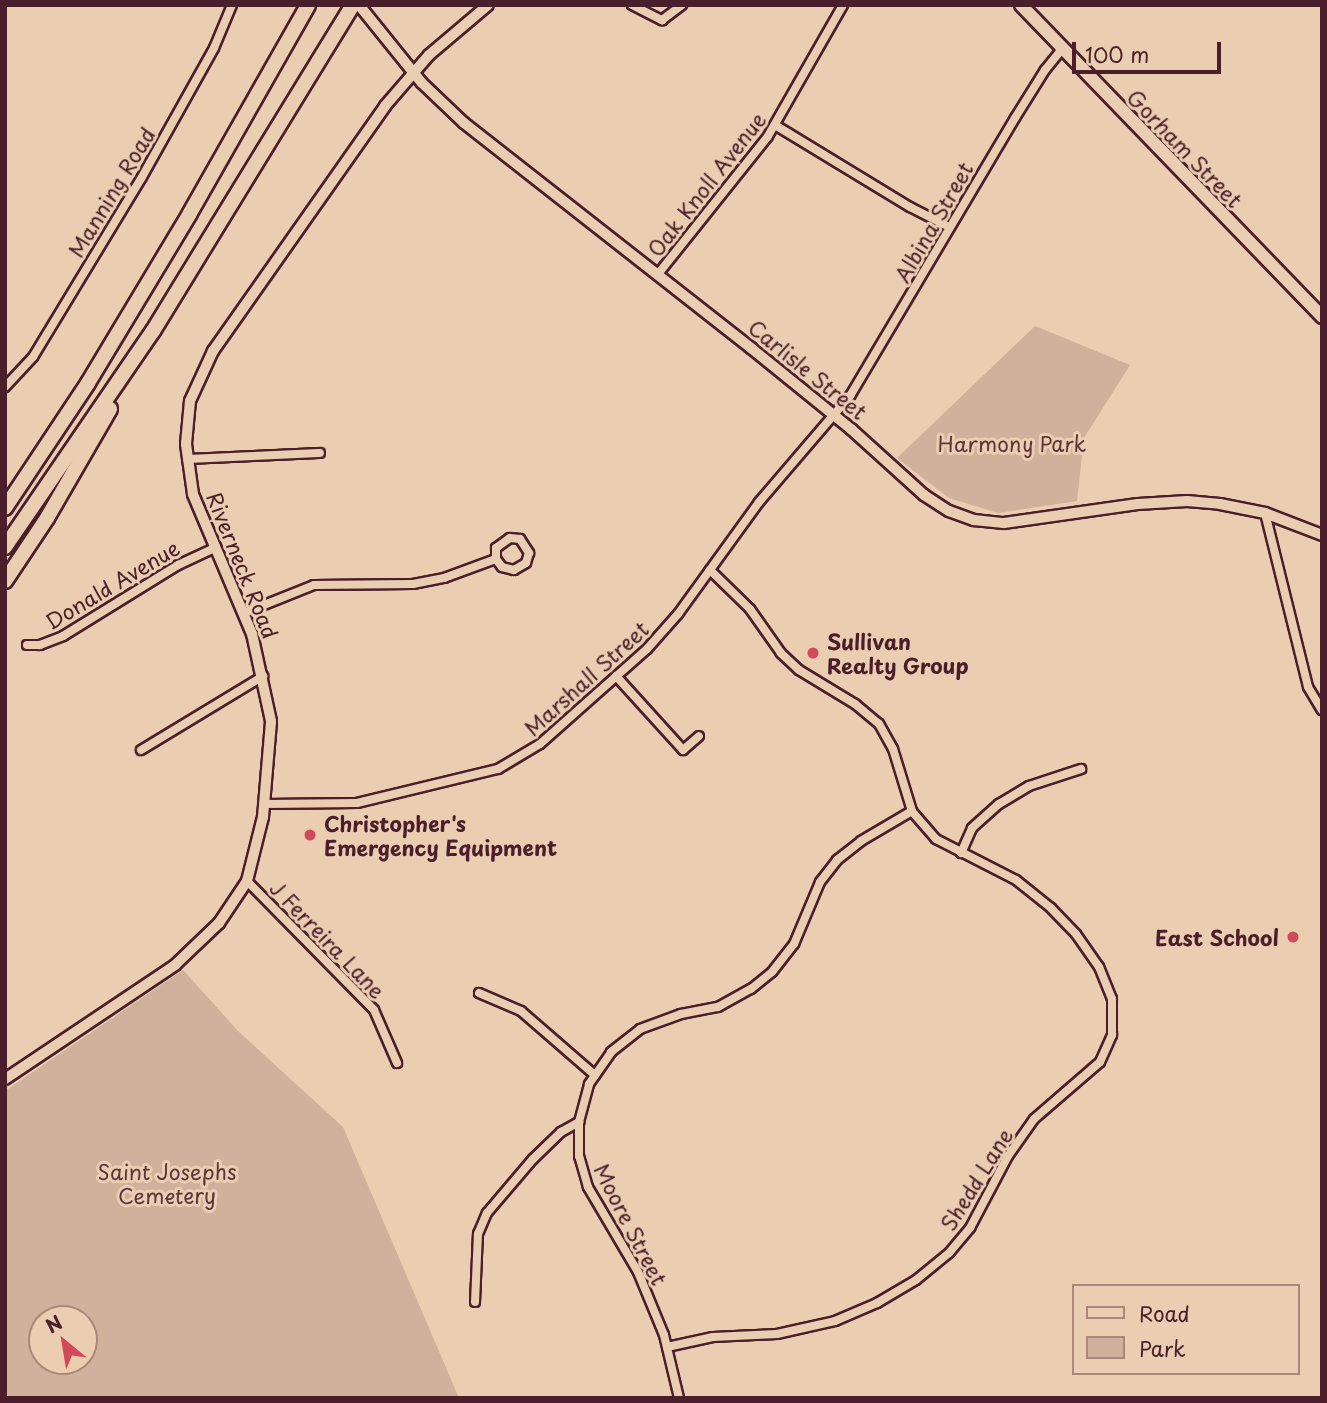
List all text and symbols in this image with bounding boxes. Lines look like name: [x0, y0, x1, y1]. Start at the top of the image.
scale bar: [1075, 28, 1224, 72]
text: 100 m: [1085, 38, 1149, 70]
street label: Gorham Street: [1123, 84, 1247, 212]
street label: Oak Knoll Avenue: [641, 106, 771, 262]
street label: Manning Road: [62, 122, 160, 262]
street label: Albina Street: [888, 157, 978, 287]
street label: Carlisle Street: [743, 313, 873, 425]
park label: Harmony Park: [937, 430, 1087, 456]
street label: Riverneck Road: [202, 487, 284, 643]
street label: Donald Avenue: [40, 534, 184, 634]
street label: Marshall Street: [519, 616, 653, 740]
place label: Sullivan Realty Group: [827, 628, 969, 678]
marker: Sullivan Realty Group: [805, 645, 821, 661]
place label: Christopher's Emergency Equipment: [324, 810, 557, 860]
marker: Christopher's Emergency Equipment: [302, 827, 318, 843]
street label: J Ferreira Lane: [265, 874, 391, 1004]
place label: East School: [1156, 924, 1279, 950]
marker: East School: [1285, 929, 1301, 945]
street label: Shedd Lane: [934, 1123, 1018, 1235]
park label: Saint Josephs Cemetery: [98, 1158, 236, 1208]
street label: Moore Street: [589, 1159, 673, 1289]
legend: [1072, 1284, 1299, 1375]
text: Road: [1139, 1297, 1190, 1329]
north arrow: [28, 1305, 98, 1375]
text: N: [40, 1308, 67, 1339]
text: Park: [1139, 1332, 1186, 1364]

